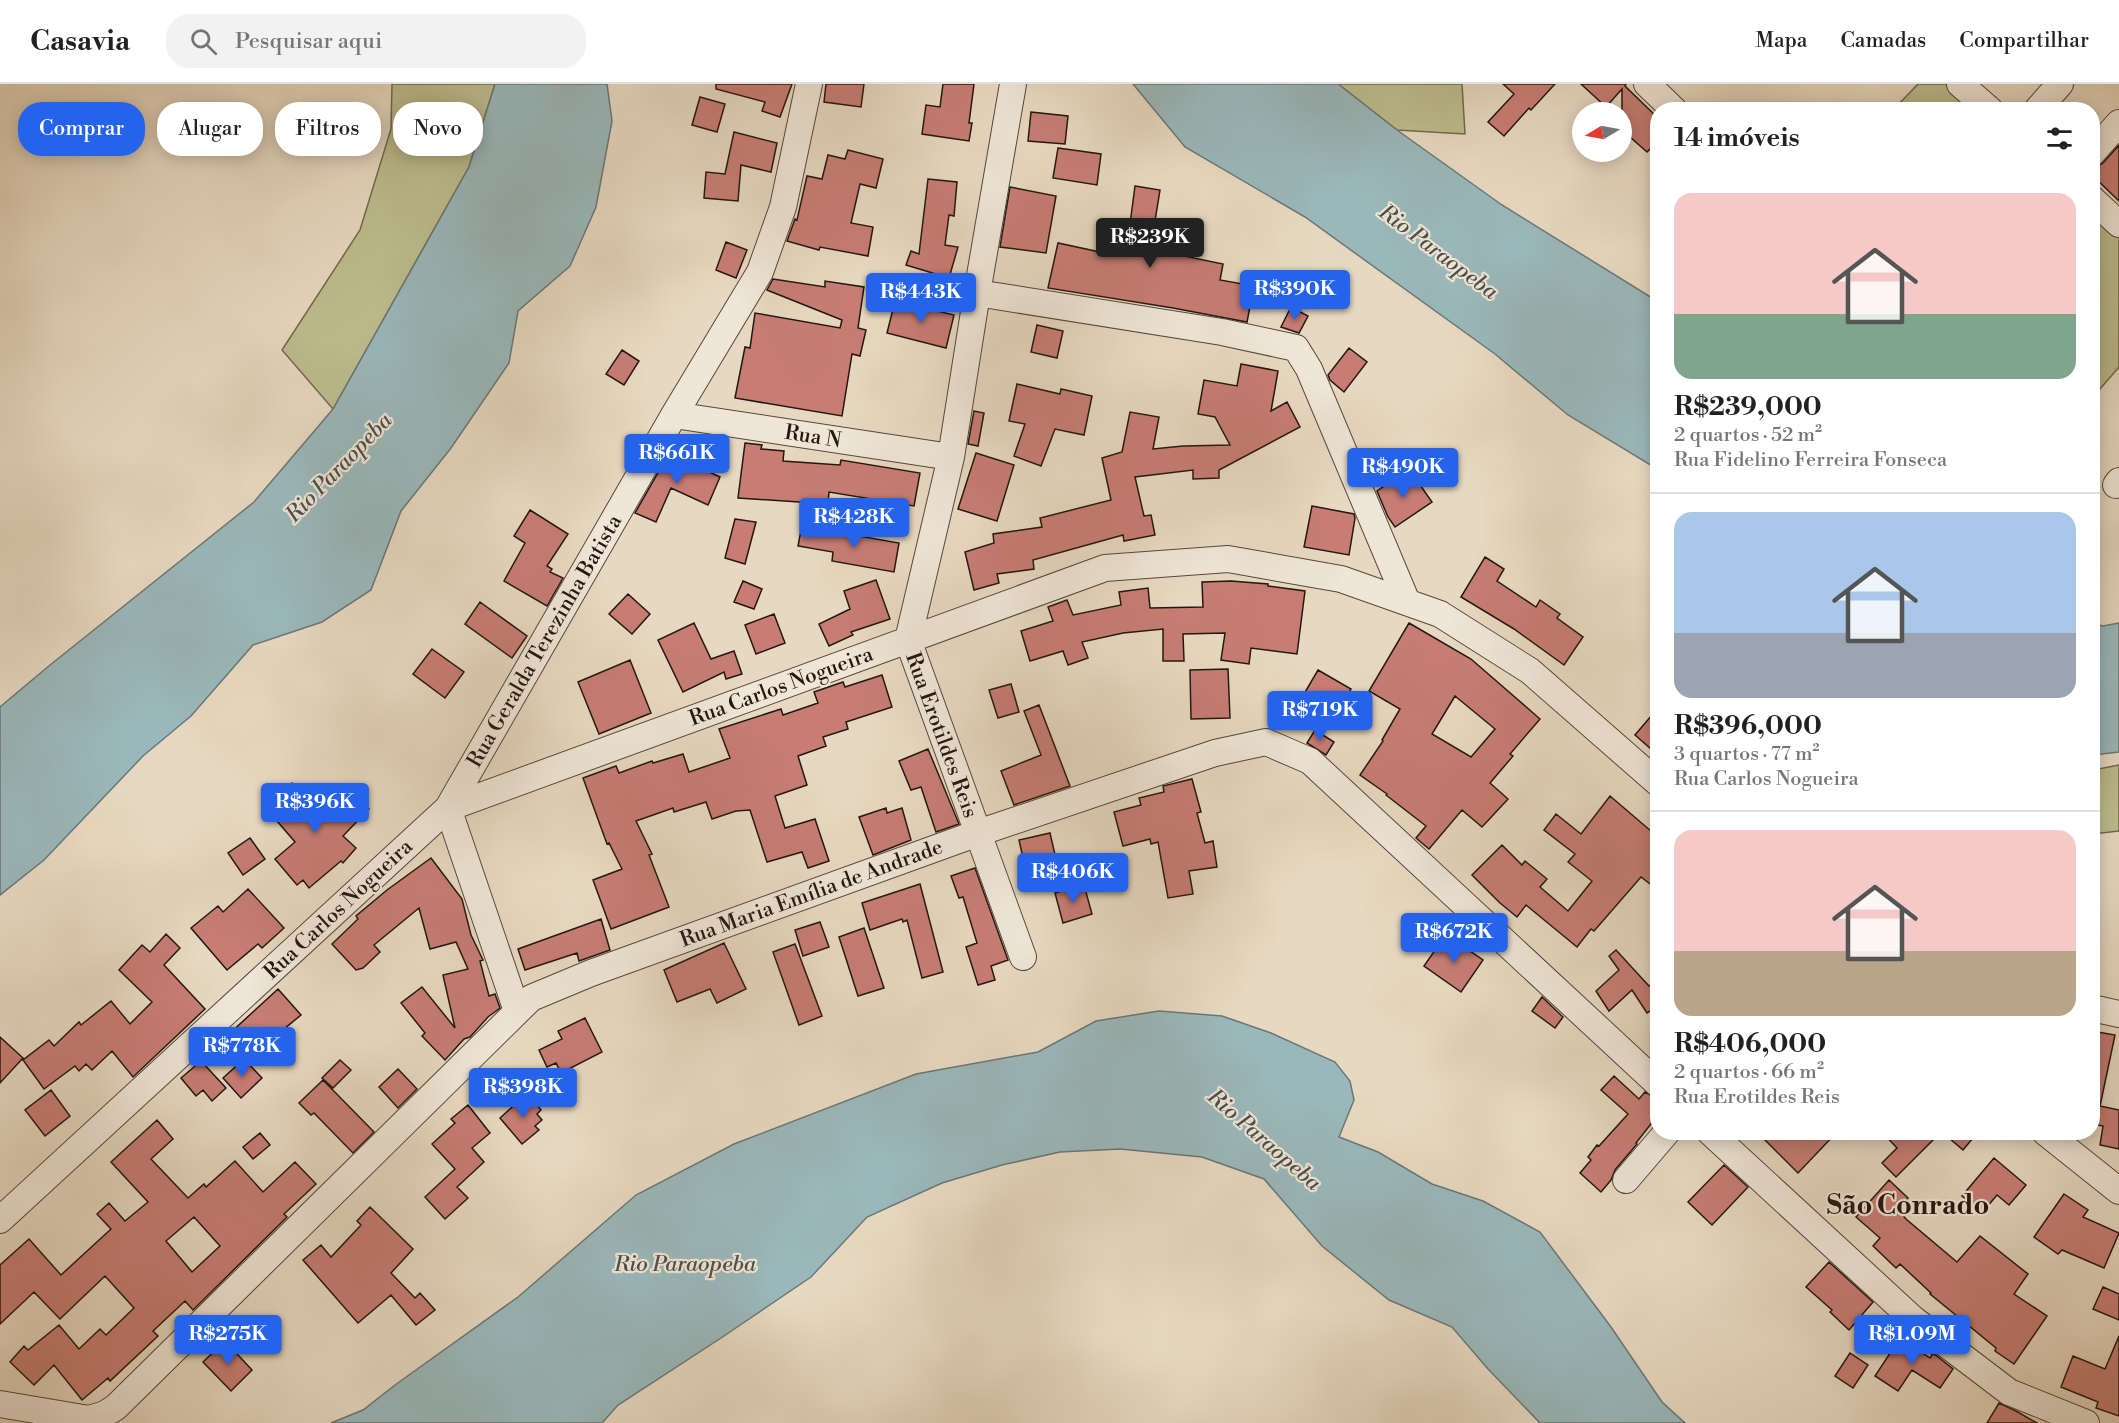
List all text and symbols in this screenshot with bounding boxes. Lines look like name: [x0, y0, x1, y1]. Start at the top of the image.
search box: [166, 14, 586, 68]
text: Casavia: [30, 24, 130, 59]
icon: search: [187, 25, 220, 58]
text: Pesquisar aqui: [235, 28, 382, 55]
text: Mapa: [1755, 28, 1807, 54]
text: Camadas: [1840, 28, 1926, 54]
text: Compartilhar: [1959, 28, 2089, 54]
chip: Comprar: [18, 102, 145, 156]
chip: Alugar: [157, 102, 263, 156]
chip: Filtros: [275, 102, 381, 156]
chip: Novo: [393, 102, 483, 156]
north arrow: [1572, 102, 1632, 162]
map controls: [1572, 102, 1632, 162]
text: 14 imóveis: [1674, 122, 1800, 154]
icon: filters: [2043, 122, 2076, 155]
water label: Rio Paraopeba: [1372, 198, 1504, 306]
pin: R$239K: [1101, 218, 1199, 269]
text: R$239K: [1110, 225, 1190, 250]
icon: home: [1821, 232, 1929, 340]
pin: R$390K: [1246, 270, 1344, 321]
pin: R$443K: [872, 273, 970, 324]
text: R$390K: [1254, 277, 1336, 302]
text: R$443K: [880, 280, 962, 305]
text: R$239,000: [1674, 391, 1822, 423]
water label: Rio Paraopeba: [279, 407, 399, 529]
street label: Rua N: [783, 420, 843, 454]
text: 2 quartos · 52 m²: [1674, 423, 1822, 448]
pin: R$661K: [628, 434, 726, 485]
text: R$661K: [638, 441, 716, 466]
pin: R$490K: [1354, 448, 1452, 499]
text: Rua Fidelino Ferreira Fonseca: [1674, 448, 1947, 473]
text: R$490K: [1361, 455, 1445, 480]
pin: R$428K: [805, 498, 903, 549]
text: R$428K: [813, 505, 895, 530]
street label: Rua Geralda Terezinha Batista: [462, 510, 628, 773]
icon: home: [1821, 551, 1929, 659]
street label: Rua Carlos Nogueira: [686, 641, 877, 732]
street label: Rua Erotildes Reis: [899, 649, 983, 822]
pin: R$719K: [1271, 691, 1369, 742]
text: R$719K: [1281, 698, 1359, 723]
text: R$396,000: [1674, 710, 1822, 742]
text: 3 quartos · 77 m²: [1674, 742, 1819, 767]
text: Rua Carlos Nogueira: [1674, 767, 1859, 792]
pin: R$396K: [266, 783, 364, 834]
text: R$396K: [275, 790, 355, 815]
street label: Rua Carlos Nogueira: [259, 834, 419, 985]
street label: Rua Maria Emília de Andrade: [676, 834, 946, 954]
pin: R$406K: [1024, 853, 1122, 904]
text: R$406K: [1031, 860, 1115, 885]
icon: home: [1821, 869, 1929, 977]
pin: R$672K: [1405, 913, 1503, 964]
text: R$672K: [1415, 920, 1493, 945]
pin: R$778K: [193, 1027, 291, 1078]
text: R$406,000: [1674, 1028, 1826, 1060]
text: R$778K: [203, 1034, 281, 1059]
text: 2 quartos · 66 m²: [1674, 1060, 1824, 1085]
pin: R$398K: [474, 1068, 572, 1119]
text: R$398K: [483, 1075, 563, 1100]
water label: Rio Paraopeba: [1201, 1083, 1327, 1197]
text: Rua Erotildes Reis: [1674, 1085, 1840, 1110]
district label: São Conrado: [1827, 1189, 1989, 1223]
water label: Rio Paraopeba: [613, 1251, 757, 1278]
pin: R$275K: [179, 1315, 277, 1366]
pin: R$1.09M: [1857, 1315, 1967, 1366]
text: R$275K: [189, 1322, 267, 1347]
text: R$1.09M: [1868, 1322, 1956, 1347]

